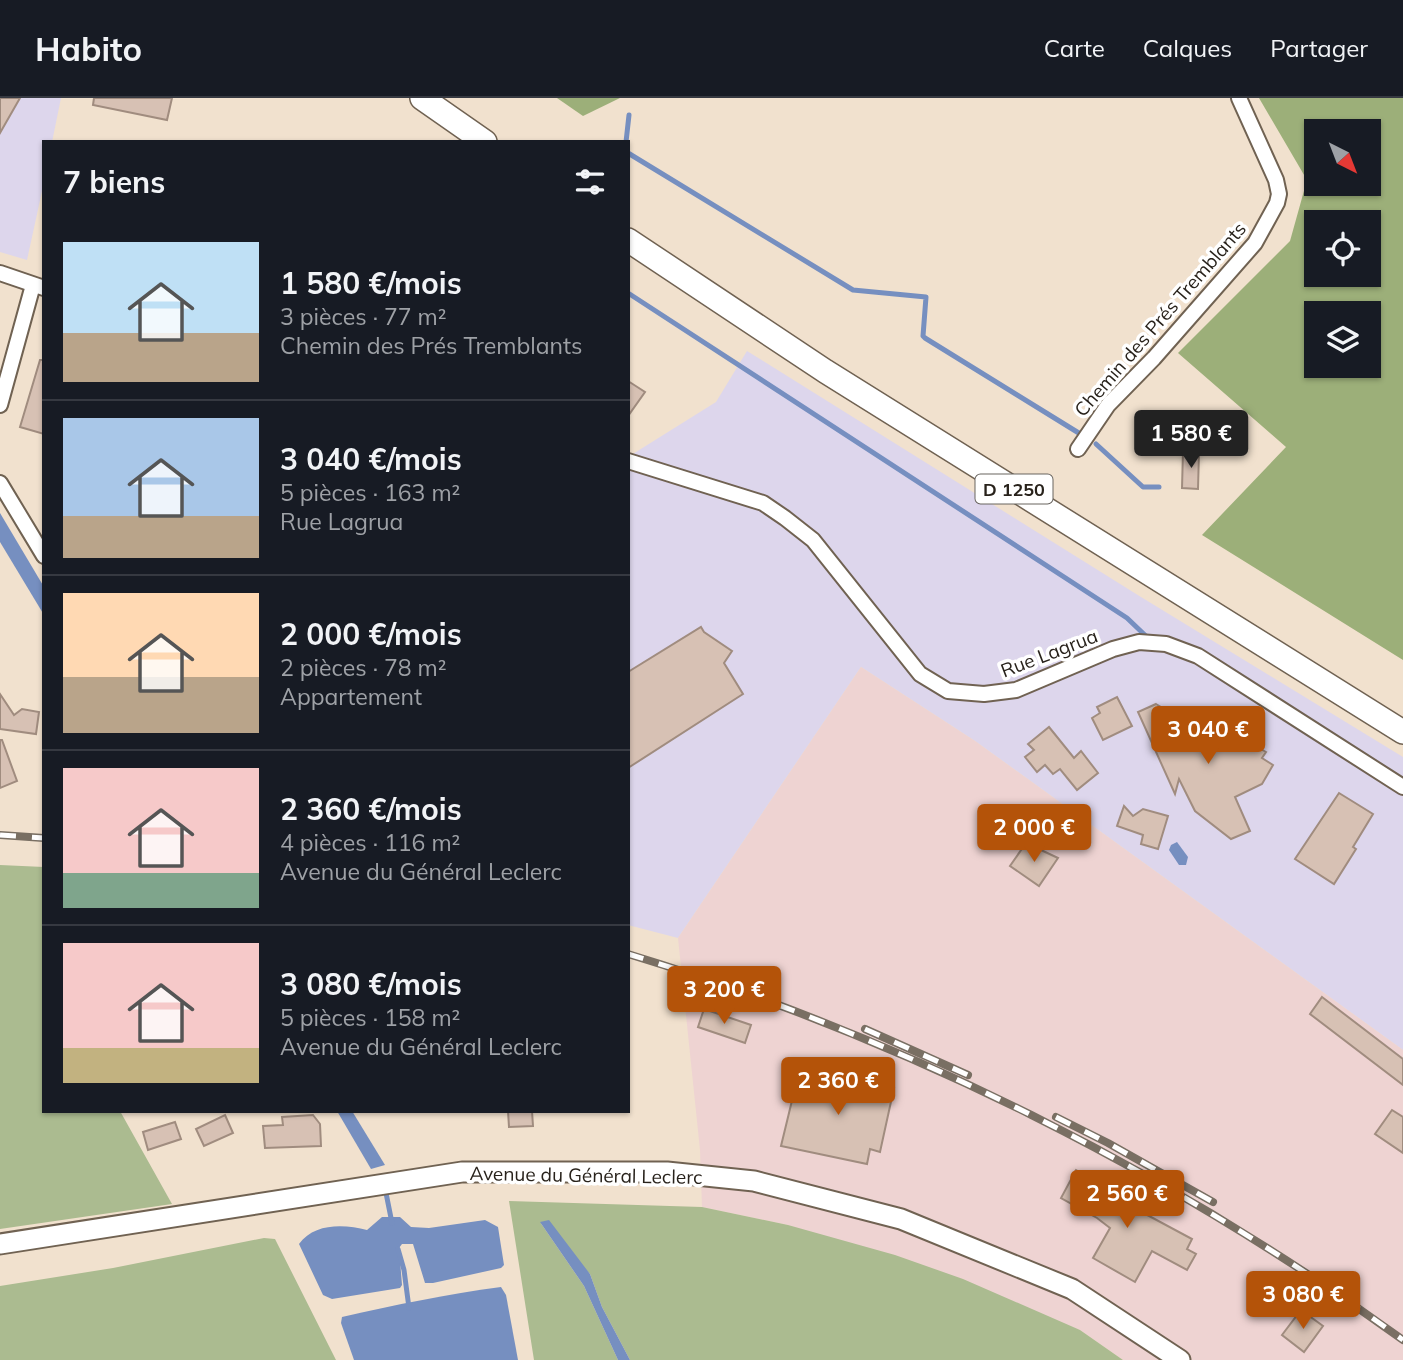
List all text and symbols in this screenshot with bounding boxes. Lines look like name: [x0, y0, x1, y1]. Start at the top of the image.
text: Habito: [35, 28, 142, 69]
text: Carte: [1044, 33, 1105, 63]
text: Calques: [1143, 33, 1232, 63]
text: Partager: [1270, 33, 1368, 63]
north arrow: [1304, 119, 1381, 196]
map controls: [1304, 119, 1381, 378]
text: 7 biens: [63, 163, 165, 201]
icon: filters: [571, 163, 609, 201]
button: locate: [1304, 210, 1381, 287]
street label: Chemin des Prés Tremblants: [1069, 217, 1251, 421]
text: 1 580 €/mois: [280, 264, 462, 302]
icon: home: [119, 270, 203, 354]
button: layers: [1304, 301, 1381, 378]
text: 3 pièces · 77 m²: [280, 302, 447, 331]
text: Chemin des Prés Tremblants: [280, 331, 583, 360]
pin: 1 580 €: [1126, 410, 1256, 470]
text: 1 580 €: [1150, 418, 1232, 447]
text: 3 040 €/mois: [280, 440, 462, 478]
icon: home: [119, 446, 203, 530]
road number: D 1250: [976, 474, 1052, 503]
text: 5 pièces · 163 m²: [280, 478, 460, 507]
text: Rue Lagrua: [280, 507, 403, 536]
text: 2 000 €/mois: [280, 615, 462, 653]
icon: home: [119, 621, 203, 705]
street label: Rue Lagrua: [997, 624, 1101, 682]
text: 2 pièces · 78 m²: [280, 653, 447, 682]
text: Appartement: [280, 682, 422, 711]
pin: 3 040 €: [1143, 706, 1273, 766]
text: 3 040 €: [1167, 714, 1249, 743]
text: 2 360 €/mois: [280, 790, 462, 828]
icon: home: [119, 796, 203, 880]
pin: 2 000 €: [969, 804, 1099, 864]
text: 2 000 €: [993, 812, 1075, 841]
text: 4 pièces · 116 m²: [280, 828, 460, 857]
text: Avenue du Général Leclerc: [280, 857, 562, 886]
text: 3 080 €/mois: [280, 965, 462, 1003]
pin: 3 200 €: [659, 967, 789, 1026]
icon: home: [119, 971, 203, 1055]
text: 3 200 €: [683, 974, 765, 1003]
text: 5 pièces · 158 m²: [280, 1003, 460, 1032]
text: Avenue du Général Leclerc: [280, 1032, 562, 1061]
pin: 2 360 €: [773, 1058, 903, 1117]
text: 2 360 €: [797, 1065, 879, 1094]
street label: Avenue du Général Leclerc: [469, 1161, 703, 1189]
pin: 2 560 €: [1062, 1170, 1192, 1230]
text: 2 560 €: [1086, 1178, 1168, 1207]
pin: 3 080 €: [1238, 1272, 1368, 1331]
text: 3 080 €: [1262, 1279, 1344, 1308]

